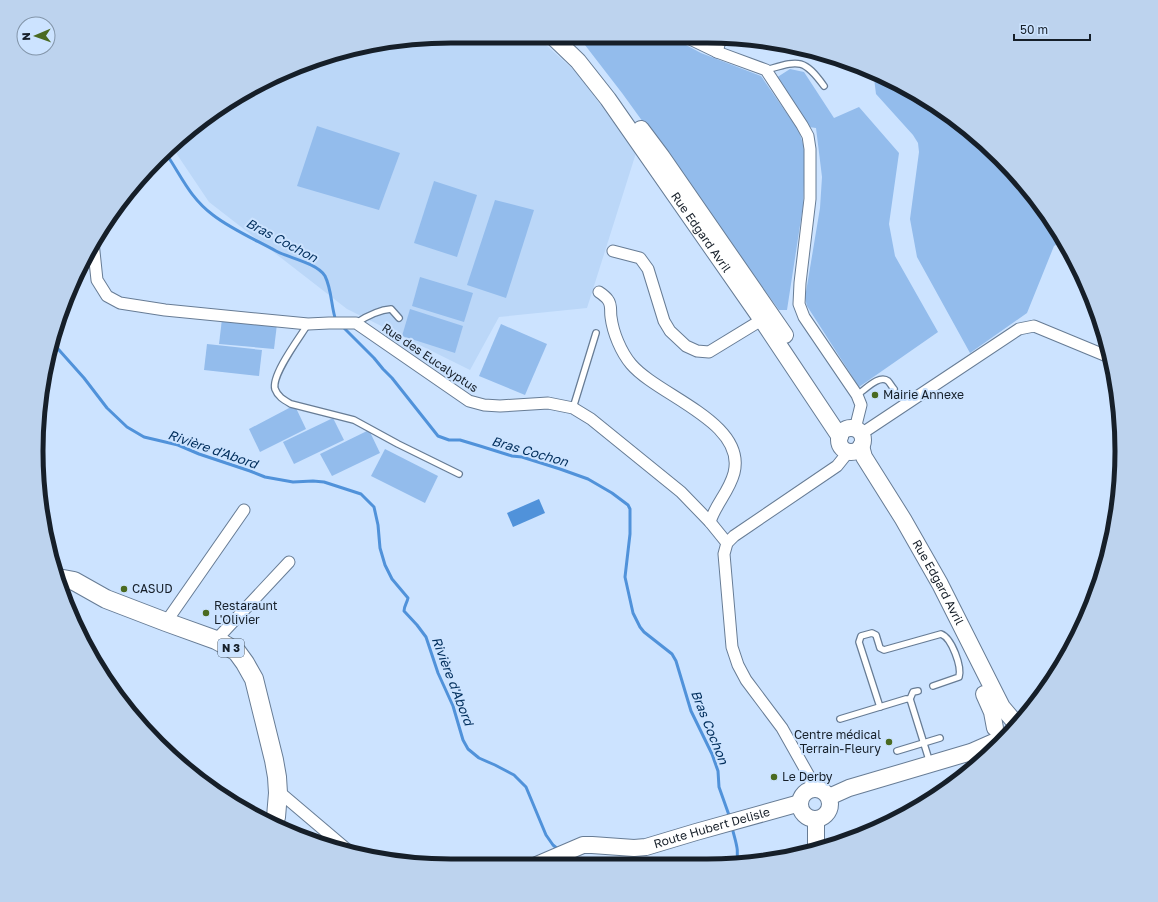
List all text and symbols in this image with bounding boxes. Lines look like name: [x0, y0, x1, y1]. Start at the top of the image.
north arrow: [16, 16, 56, 56]
scale bar: [1014, 16, 1090, 42]
text: 50 m: [1020, 22, 1048, 37]
text: N: [19, 32, 32, 41]
street label: Rue Edgard Avril: [668, 189, 735, 275]
water label: Bras Cochon: [244, 214, 321, 266]
street label: Rue des Eucalyptus: [379, 320, 481, 395]
place label: Mairie Annexe: [883, 387, 964, 402]
marker: Mairie Annexe: [870, 390, 880, 400]
water label: Rivière d'Abord: [166, 426, 262, 472]
water label: Bras Cochon: [490, 432, 571, 470]
street label: Rue Edgard Avril: [909, 537, 967, 627]
place label: CASUD: [132, 581, 173, 596]
marker: CASUD: [119, 584, 129, 594]
place label: Restaraunt L'Olivier: [214, 598, 278, 627]
marker: Restaraunt L'Olivier: [201, 608, 211, 618]
water label: Rivière d'Abord: [429, 634, 478, 729]
road number: N 3: [218, 639, 244, 657]
water label: Bras Cochon: [688, 688, 733, 767]
place label: Centre médical Terrain-Fleury: [794, 727, 881, 756]
marker: Centre médical Terrain-Fleury: [884, 737, 894, 747]
place label: Le Derby: [782, 769, 833, 784]
marker: Le Derby: [769, 772, 779, 782]
street label: Route Hubert Delisle: [652, 804, 772, 851]

